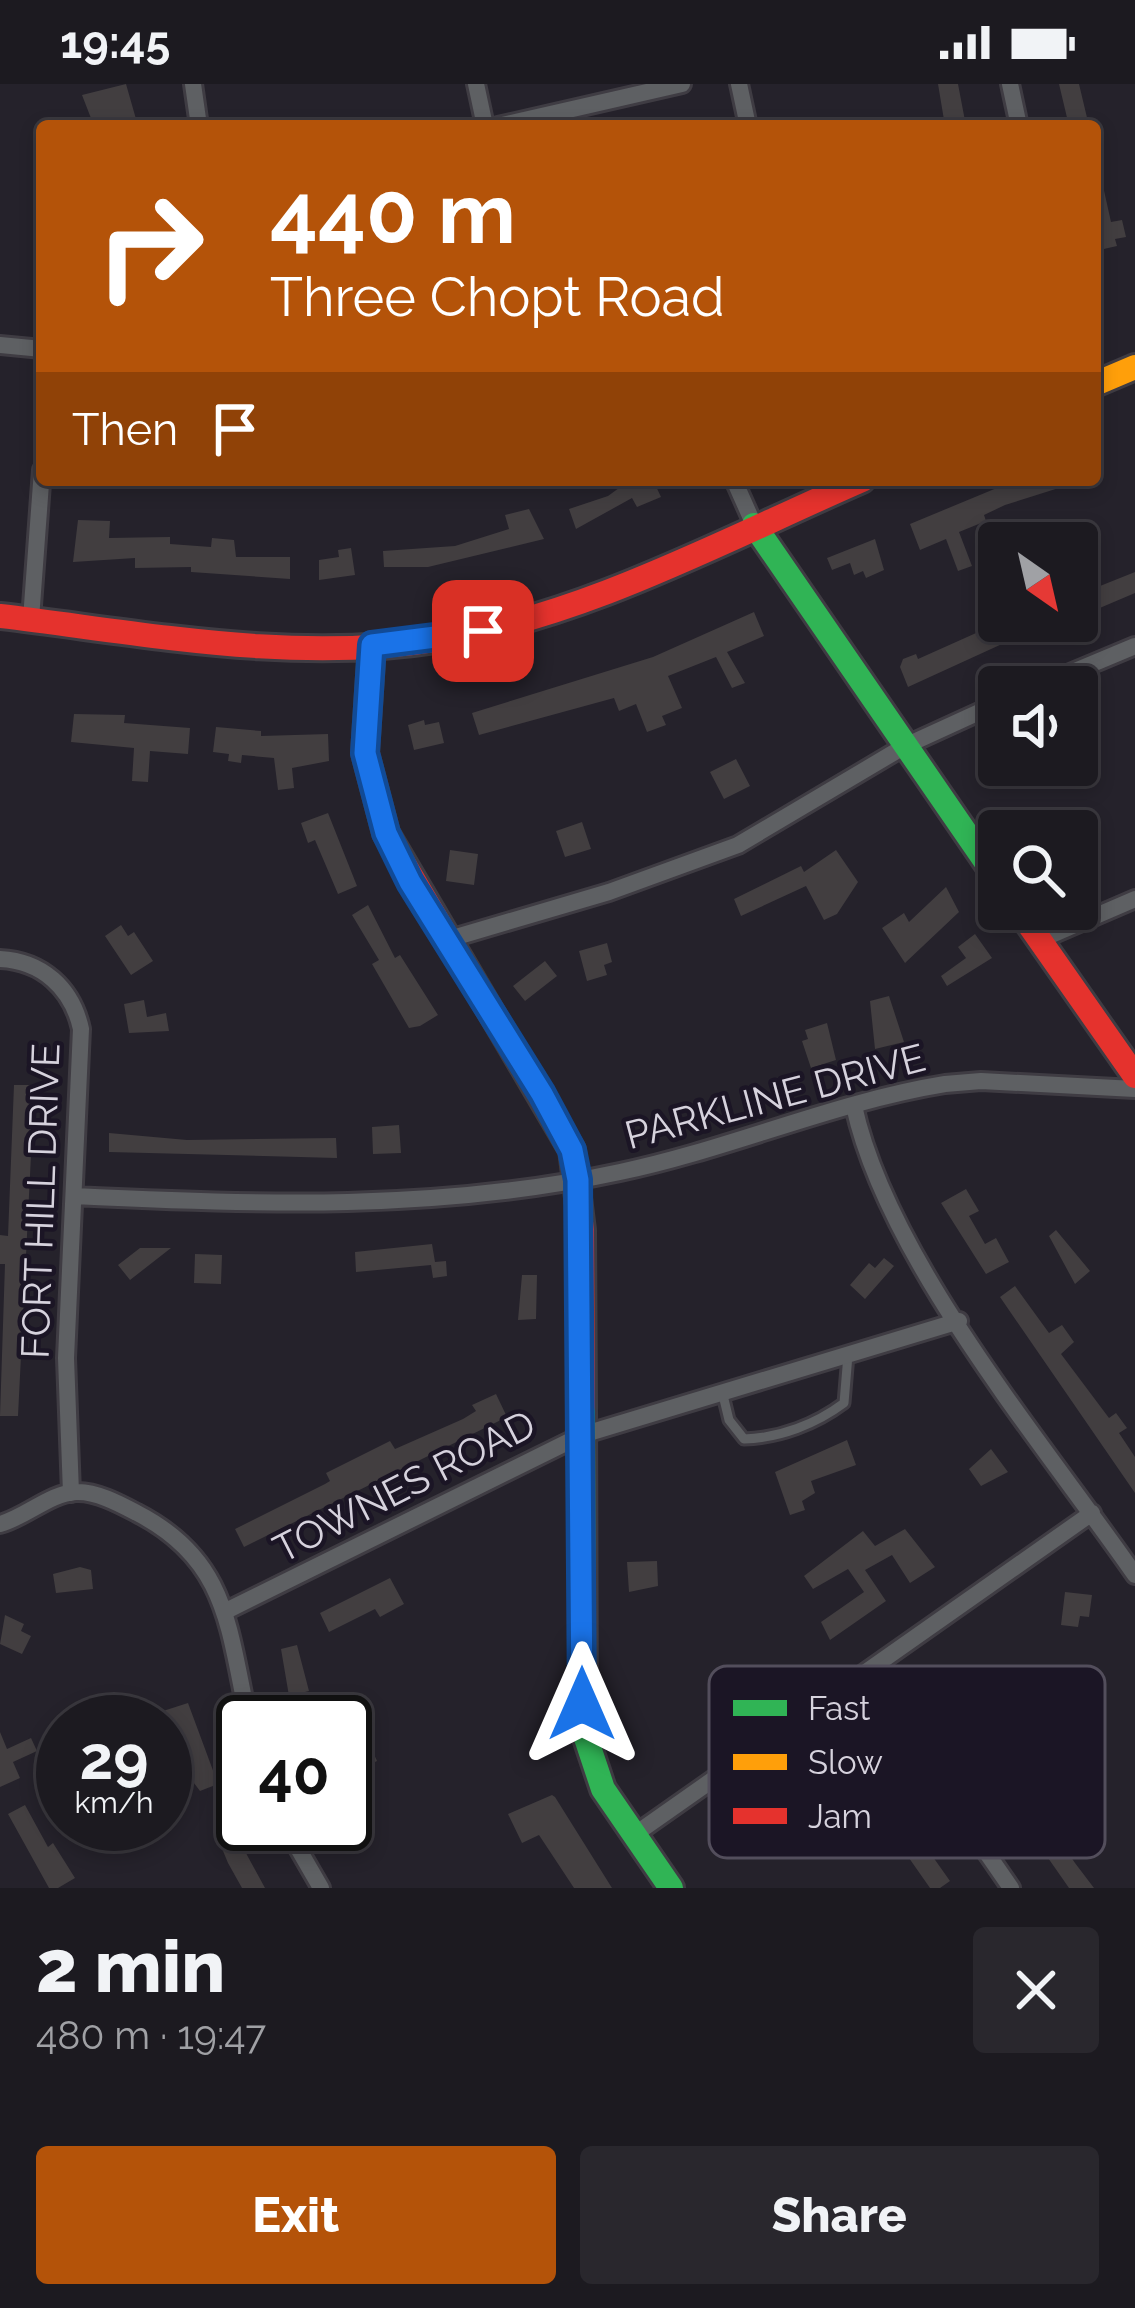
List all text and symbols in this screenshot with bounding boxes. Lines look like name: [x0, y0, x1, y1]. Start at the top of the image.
text: 19:45: [60, 16, 170, 69]
text: 440 m: [270, 164, 516, 263]
icon: right: [72, 168, 228, 324]
text: Three Chopt Road: [270, 265, 725, 329]
icon: arrive: [202, 396, 268, 462]
text: Then: [72, 403, 178, 456]
north arrow: [978, 522, 1098, 642]
map controls: [978, 522, 1098, 930]
pin: [432, 580, 534, 682]
icon: arrive: [450, 598, 516, 664]
button: sound: [978, 666, 1098, 786]
button: search: [978, 810, 1098, 930]
street label: PARKLINE DRIVE: [620, 1034, 930, 1158]
street label: FORT HILL DRIVE: [12, 1043, 68, 1359]
street label: TOWNES ROAD: [266, 1400, 542, 1572]
position arrow: [519, 1641, 645, 1767]
legend: [709, 1666, 1105, 1858]
text: Fast: [808, 1689, 870, 1728]
speed limit sign: 40: [216, 1695, 372, 1851]
text: 29: [79, 1723, 149, 1793]
text: Slow: [808, 1743, 883, 1782]
text: km/h: [74, 1785, 154, 1820]
text: Jam: [808, 1797, 872, 1836]
text: 2 min: [36, 1924, 225, 2009]
button: close: [973, 1927, 1099, 2053]
text: 480 m · 19:47: [36, 2012, 266, 2058]
button: Exit: [36, 2146, 556, 2284]
button: Share: [580, 2146, 1099, 2284]

